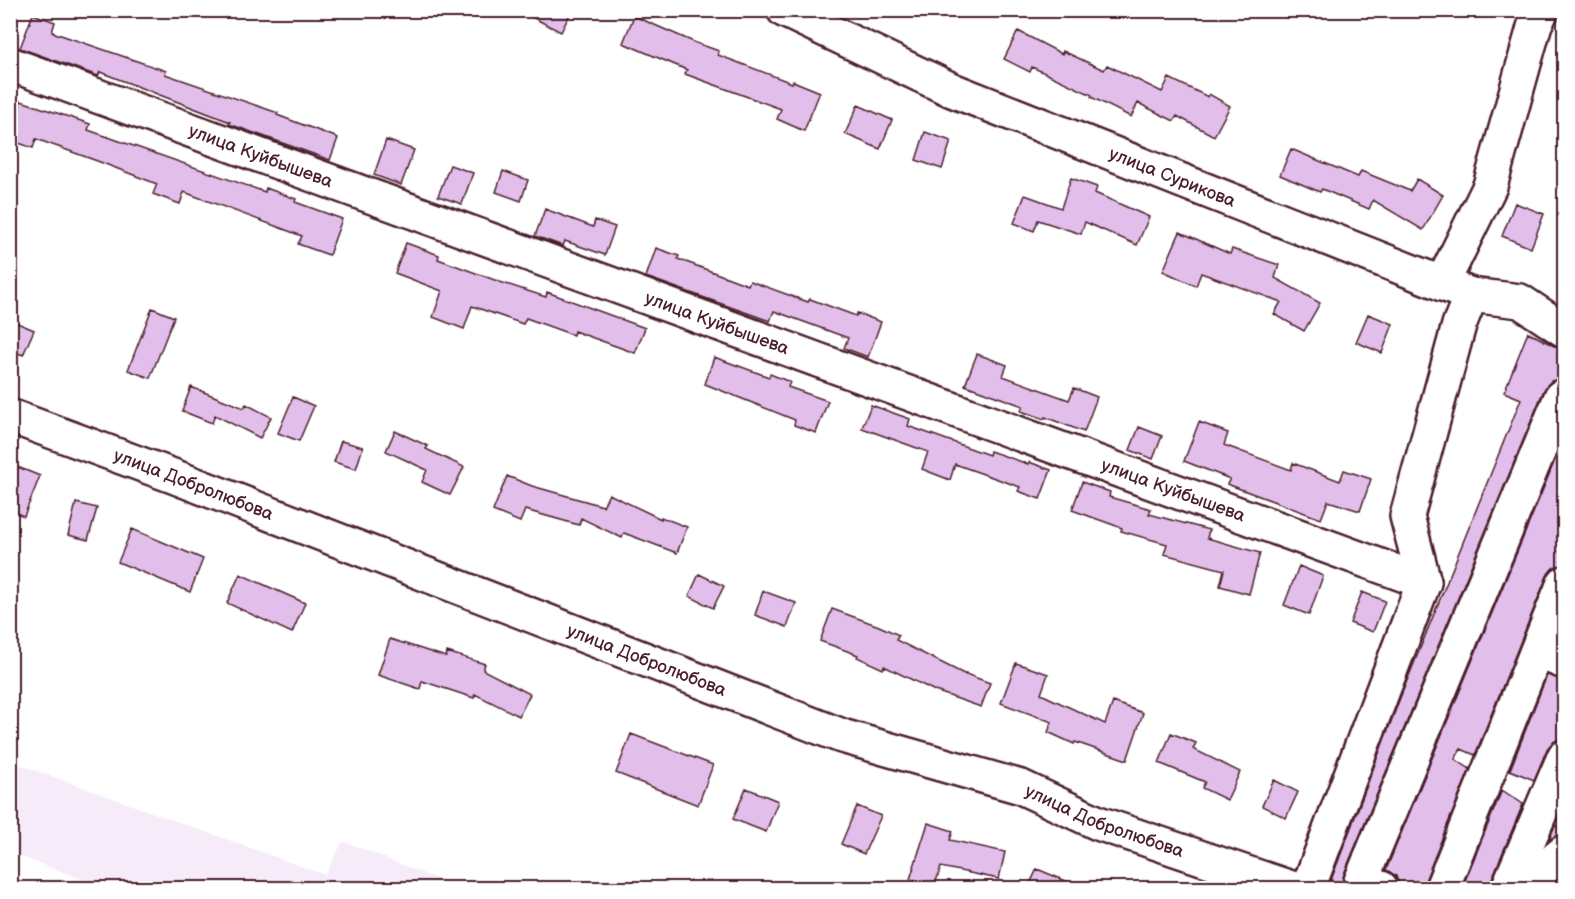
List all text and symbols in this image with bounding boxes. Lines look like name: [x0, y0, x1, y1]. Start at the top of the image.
street label: улица Куйбышева: [186, 120, 336, 192]
street label: улица Сурикова: [1106, 143, 1239, 212]
street label: улица Куйбышева: [642, 288, 792, 360]
street label: улица Добролюбова: [111, 445, 277, 525]
street label: улица Куйбышева: [1098, 455, 1248, 527]
street label: улица Добролюбова: [564, 620, 730, 701]
street label: улица Добролюбова: [1022, 780, 1187, 862]

